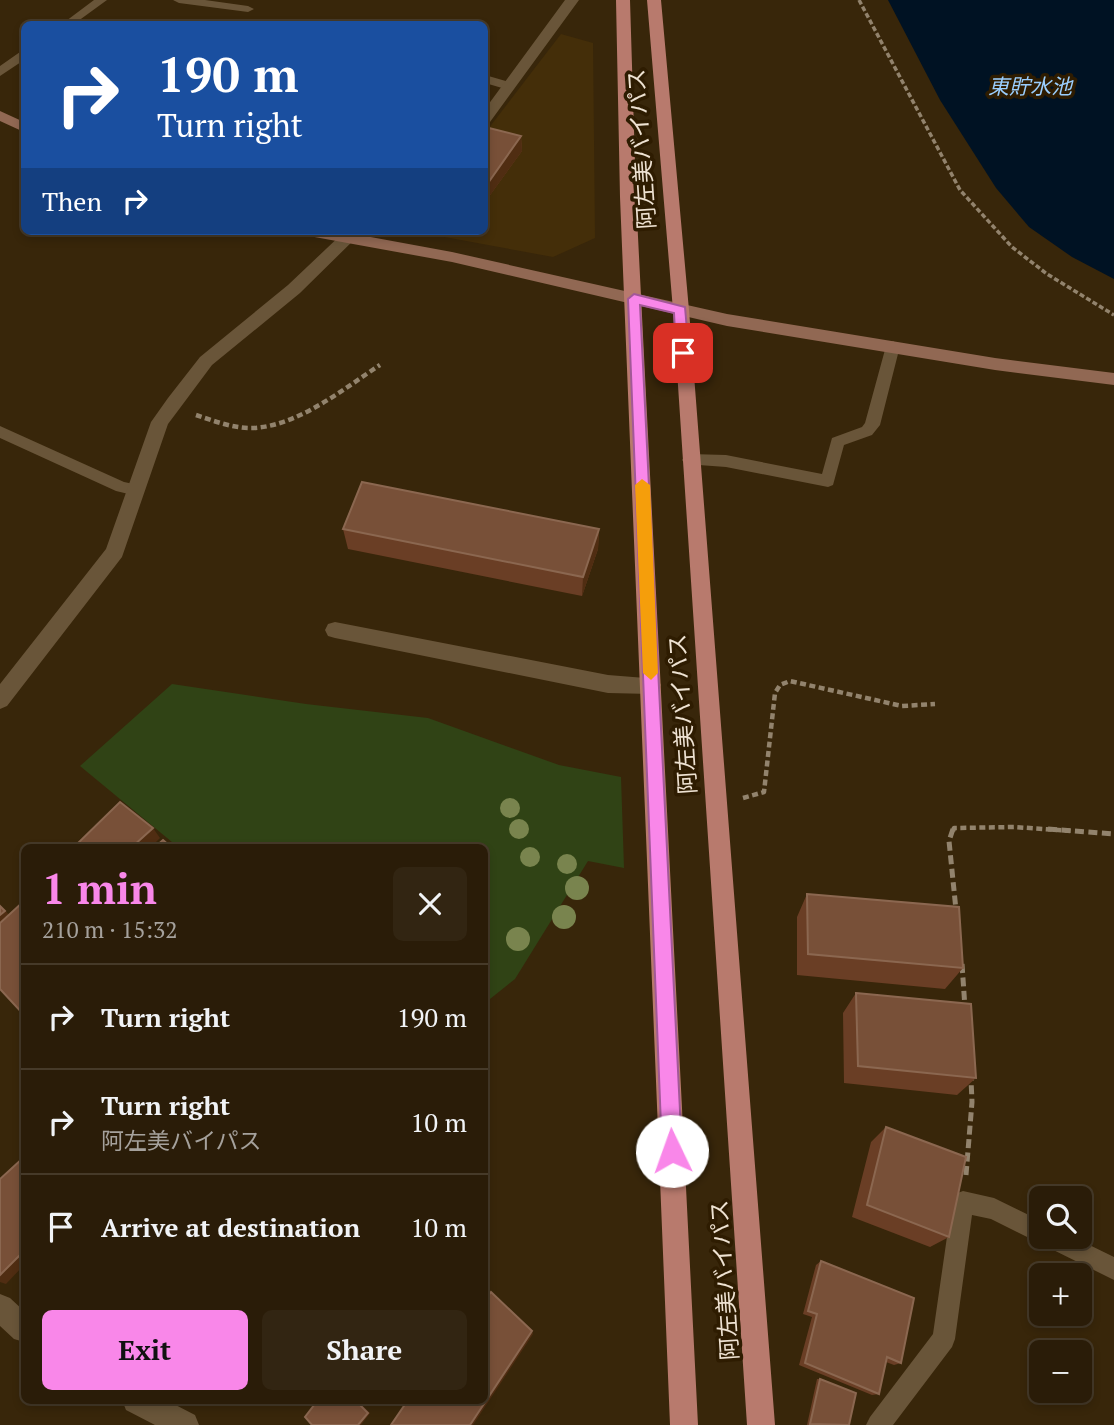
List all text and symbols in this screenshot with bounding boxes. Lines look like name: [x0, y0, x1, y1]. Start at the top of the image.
text: 190 m: [157, 41, 299, 106]
icon: right: [42, 49, 133, 140]
street label: 阿左美バイパス: [620, 68, 662, 230]
water label: 東貯水池: [988, 72, 1074, 100]
text: Turn right: [157, 104, 303, 146]
icon: right: [116, 182, 154, 220]
text: Then: [42, 184, 102, 218]
pin: [653, 323, 713, 383]
icon: arrive: [664, 334, 702, 372]
street label: 阿左美バイパス: [661, 633, 703, 795]
text: 1 min: [42, 860, 157, 916]
button: close: [393, 867, 467, 941]
text: 210 m · 15:32: [42, 914, 177, 945]
icon: right: [42, 998, 80, 1036]
text: Turn right: [101, 1000, 230, 1034]
text: 190 m: [397, 1000, 467, 1034]
text: Turn right: [101, 1088, 230, 1122]
icon: right: [42, 1103, 80, 1141]
text: 10 m: [411, 1105, 467, 1139]
position arrow: [635, 1114, 709, 1188]
text: 阿左美バイパス: [101, 1125, 262, 1156]
map controls: [1029, 1186, 1092, 1403]
button: search: [1029, 1186, 1092, 1249]
street label: 阿左美バイパス: [703, 1199, 745, 1361]
icon: arrive: [42, 1208, 80, 1246]
text: Arrive at destination: [101, 1210, 360, 1244]
text: 10 m: [411, 1210, 467, 1244]
button: +: [1029, 1263, 1092, 1326]
button: Exit: [42, 1310, 248, 1390]
button: Share: [262, 1310, 467, 1390]
button: −: [1029, 1340, 1092, 1403]

